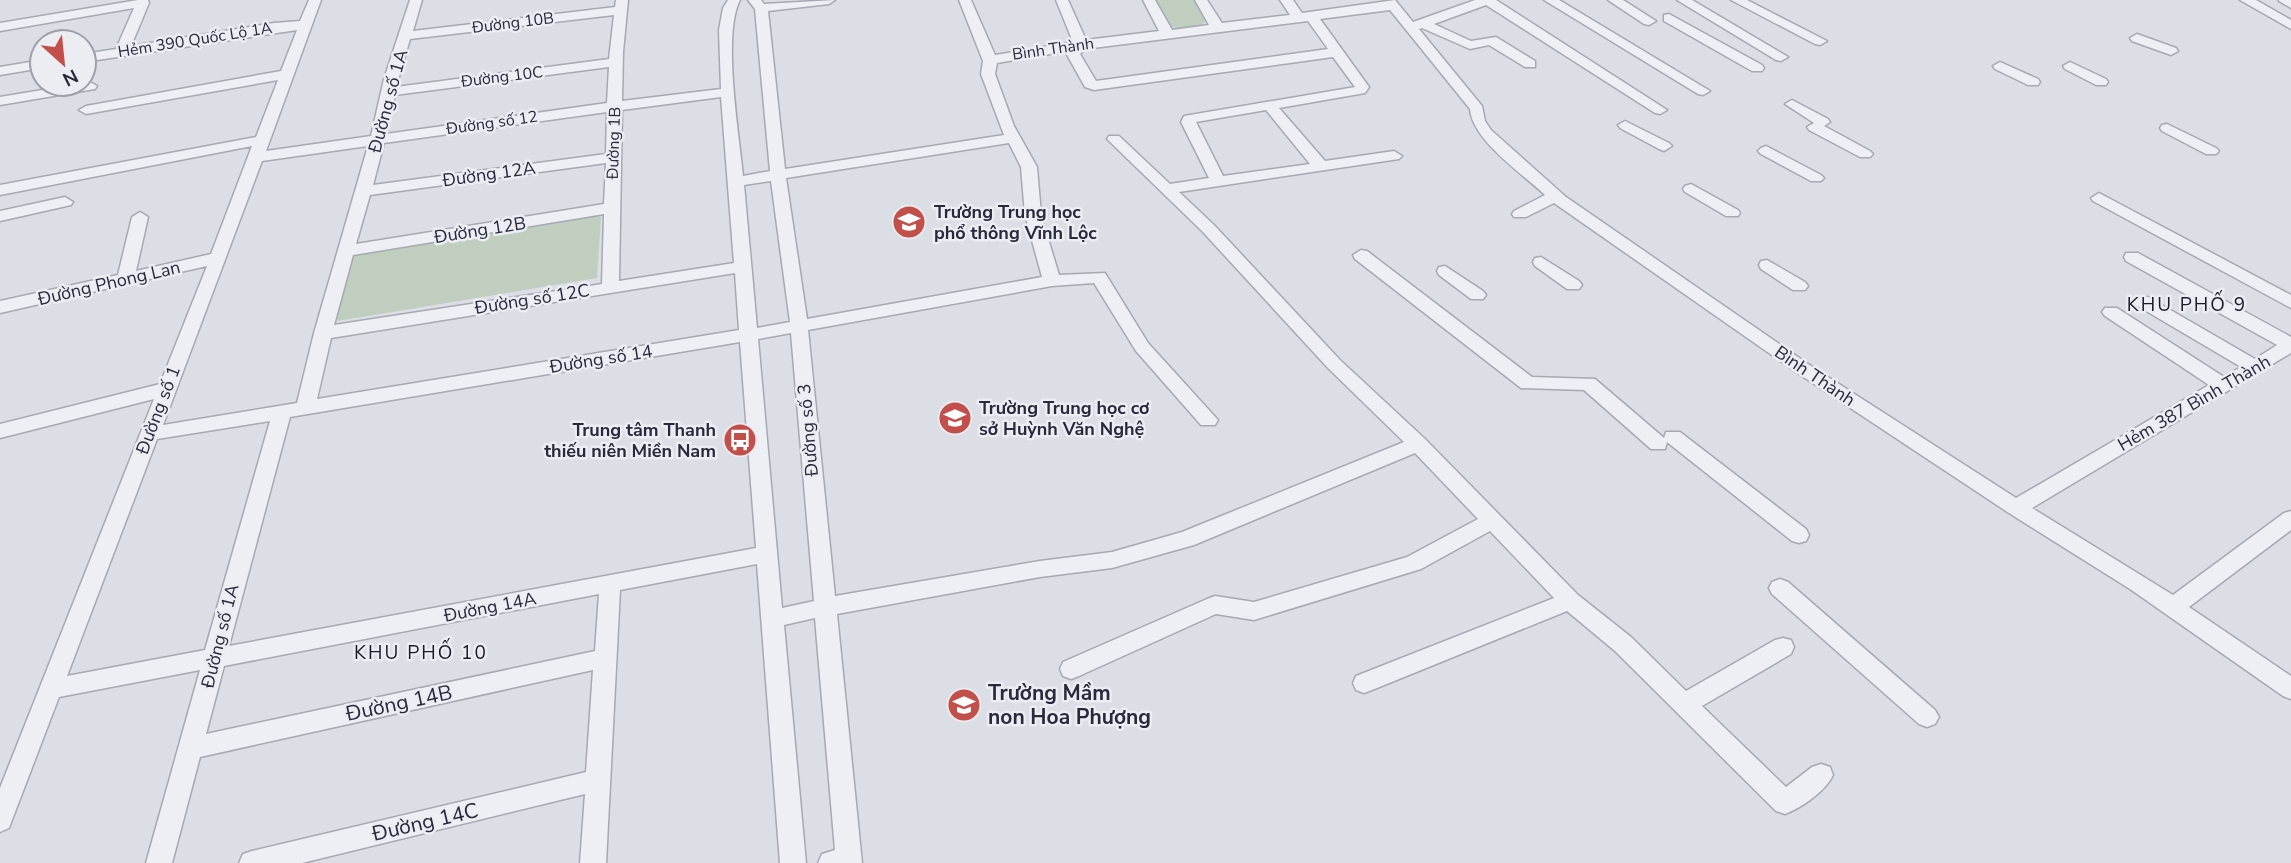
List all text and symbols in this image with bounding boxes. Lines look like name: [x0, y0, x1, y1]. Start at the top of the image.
street label: Đường 10B: [470, 7, 555, 39]
street label: Hẻm 390 Quốc Lộ 1A: [116, 17, 274, 63]
north arrow: [28, 28, 98, 98]
street label: Bình Thành: [1011, 32, 1095, 66]
street label: Đường số 1A: [362, 47, 413, 156]
street label: Đường 10C: [459, 61, 544, 93]
text: N: [58, 62, 83, 92]
street label: Đường số 12: [444, 106, 539, 140]
street label: Đường 1B: [602, 106, 626, 181]
street label: Đường 12A: [440, 156, 537, 193]
place label: Trường Trung học phổ thông Vĩnh Lộc: [934, 200, 1097, 245]
school or university icon: Trường Trung học phổ thông Vĩnh Lộc: [890, 203, 928, 241]
street label: Đường 12B: [431, 211, 528, 249]
street label: Đường Phong Lan: [34, 255, 183, 311]
street label: Đường số 12C: [472, 278, 591, 320]
district label: KHU PHỐ 9: [2127, 290, 2247, 318]
street label: Đường số 14: [547, 339, 654, 379]
street label: Bình Thành: [1770, 340, 1860, 412]
street label: Hẻm 387 Bình Thành: [2113, 349, 2275, 457]
street label: Đường số 1: [130, 362, 186, 459]
street label: Đường số 3: [792, 383, 824, 478]
place label: Trường Trung học cơ sở Huỳnh Văn Nghệ: [979, 396, 1149, 441]
school or university icon: Trường Trung học cơ sở Huỳnh Văn Nghệ: [936, 399, 974, 437]
place label: Trung tâm Thanh thiếu niên Miền Nam: [544, 418, 716, 463]
bus stop icon: Trung tâm Thanh thiếu niên Miền Nam: [721, 421, 759, 459]
street label: Đường số 1A: [195, 582, 244, 691]
street label: Đường 14A: [441, 586, 538, 628]
district label: KHU PHỐ 10: [354, 638, 488, 666]
street label: Đường 14B: [342, 678, 455, 728]
place label: Trường Mầm non Hoa Phượng: [988, 679, 1151, 731]
school or university icon: Trường Mầm non Hoa Phượng: [945, 686, 983, 724]
street label: Đường 14C: [368, 796, 481, 848]

